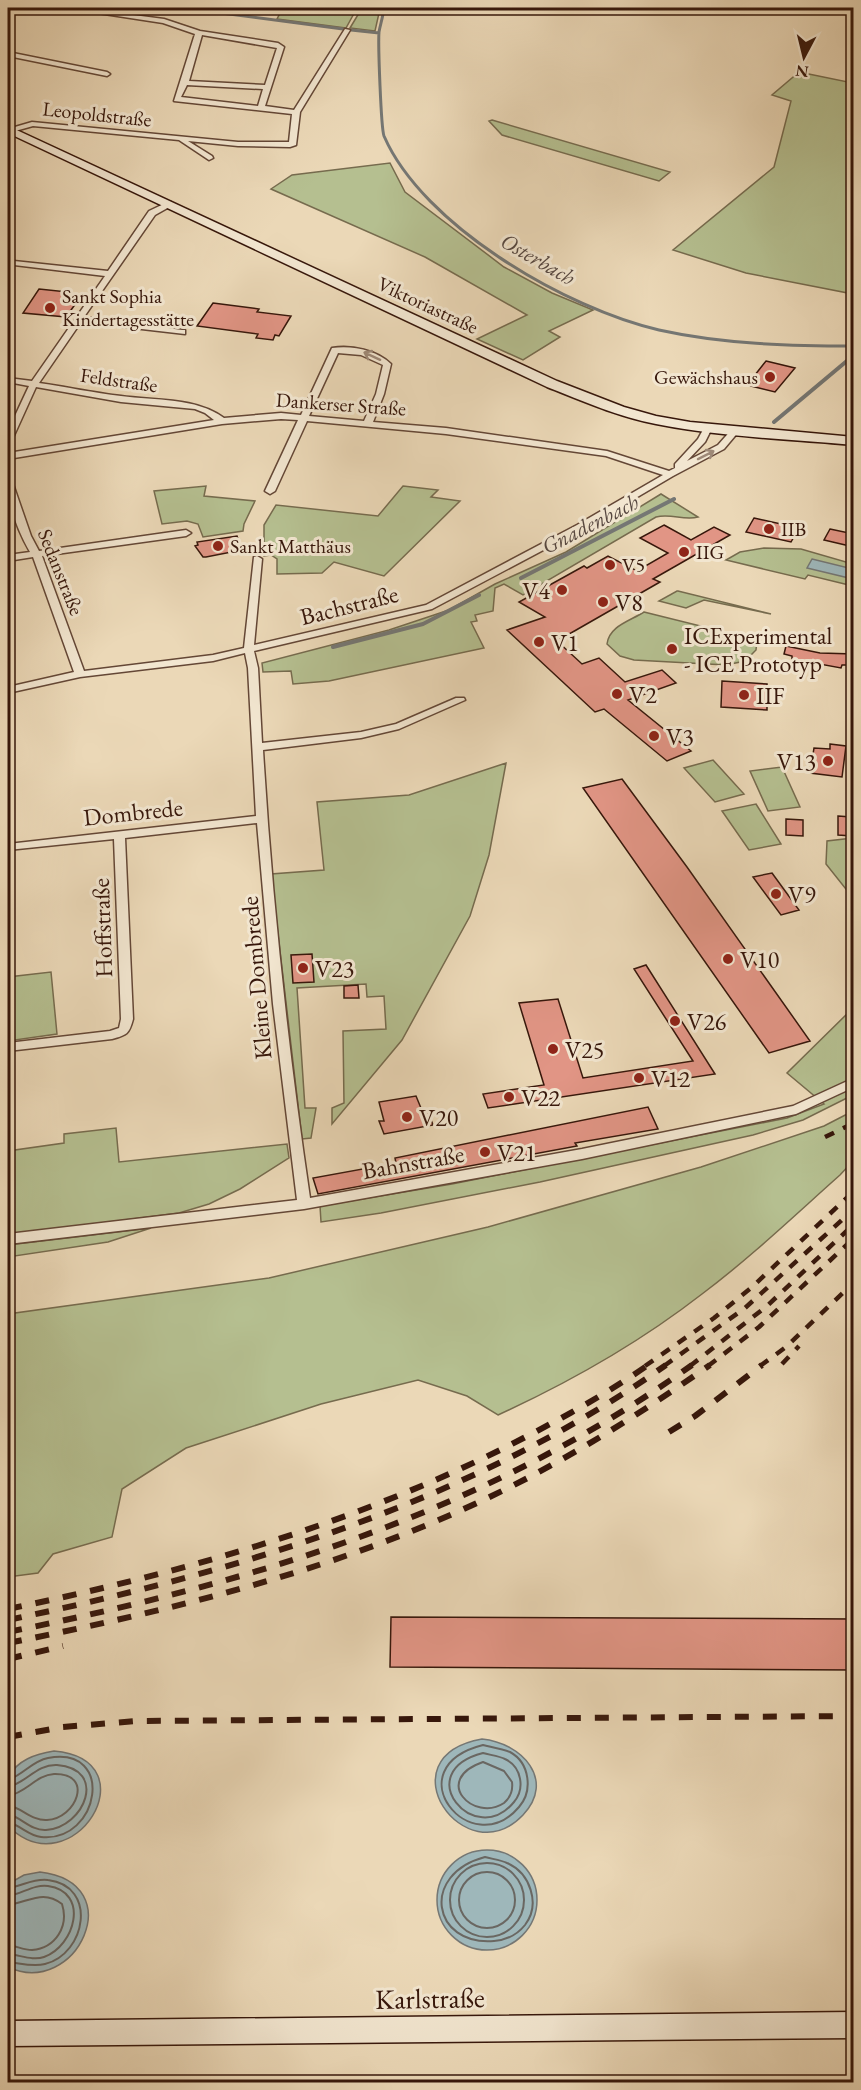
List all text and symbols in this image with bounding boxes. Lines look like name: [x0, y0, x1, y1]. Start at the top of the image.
north arrow: [774, 27, 834, 87]
text: N: [794, 60, 810, 83]
street label: Leopoldstraße: [41, 95, 153, 133]
water label: Osterbach: [495, 226, 581, 292]
street label: Viktoriastraße: [373, 270, 483, 340]
place label: Sankt Sophia Kindertagesstätte: [62, 283, 194, 332]
marker: Sankt Sophia Kindertagesstätte: [43, 301, 57, 315]
one-way arrow: [364, 350, 382, 361]
street label: Feldstraße: [79, 362, 159, 398]
place label: Gewächshaus: [654, 364, 758, 390]
marker: Gewächshaus: [763, 370, 777, 384]
street label: Dankerser Straße: [275, 386, 407, 422]
one-way arrow: [697, 449, 714, 461]
water label: Gnadenbach: [536, 487, 644, 561]
place label: IIB: [781, 516, 806, 542]
marker: IIB: [762, 522, 776, 536]
street label: Sedanstraße: [32, 525, 90, 619]
place label: Sankt Matthäus: [230, 533, 351, 559]
marker: Sankt Matthäus: [211, 539, 225, 553]
place label: IIG: [696, 539, 724, 565]
marker: IIG: [677, 545, 691, 559]
place label: V5: [622, 552, 645, 578]
marker: V5: [603, 558, 617, 572]
place label: V4: [522, 575, 550, 606]
street label: Bachstraße: [297, 578, 401, 632]
marker: V4: [555, 583, 569, 597]
place label: V8: [615, 587, 643, 618]
marker: V8: [596, 595, 610, 609]
place label: ICExperimental - ICE Prototyp: [684, 620, 833, 679]
place label: V1: [551, 627, 579, 658]
marker: V1: [532, 635, 546, 649]
marker: ICExperimental - ICE Prototyp: [665, 642, 679, 656]
place label: V2: [629, 679, 657, 710]
place label: IIF: [756, 680, 785, 711]
marker: V2: [610, 687, 624, 701]
marker: IIF: [737, 688, 751, 702]
place label: V3: [666, 721, 694, 752]
marker: V3: [647, 729, 661, 743]
place label: V13: [777, 746, 816, 777]
marker: V13: [821, 754, 835, 768]
street label: Dombrede: [82, 791, 184, 833]
street label: Hoffstraße: [85, 878, 119, 978]
place label: V9: [788, 879, 816, 910]
marker: V9: [769, 887, 783, 901]
street label: Kleine Dombrede: [233, 895, 279, 1061]
place label: V10: [740, 944, 779, 975]
marker: V10: [721, 952, 735, 966]
place label: V23: [315, 953, 354, 984]
marker: V23: [296, 961, 310, 975]
place label: V26: [687, 1006, 726, 1037]
marker: V26: [668, 1014, 682, 1028]
place label: V25: [565, 1034, 604, 1065]
marker: V25: [546, 1042, 560, 1056]
place label: V12: [651, 1063, 691, 1094]
marker: V12: [632, 1071, 646, 1085]
place label: V22: [521, 1082, 561, 1113]
marker: V22: [502, 1090, 516, 1104]
place label: V20: [419, 1102, 458, 1133]
marker: V20: [400, 1110, 414, 1124]
place label: V21: [497, 1137, 536, 1168]
street label: Bahnstraße: [360, 1138, 466, 1186]
marker: V21: [478, 1145, 492, 1159]
street label: Karlstraße: [375, 1979, 485, 2017]

